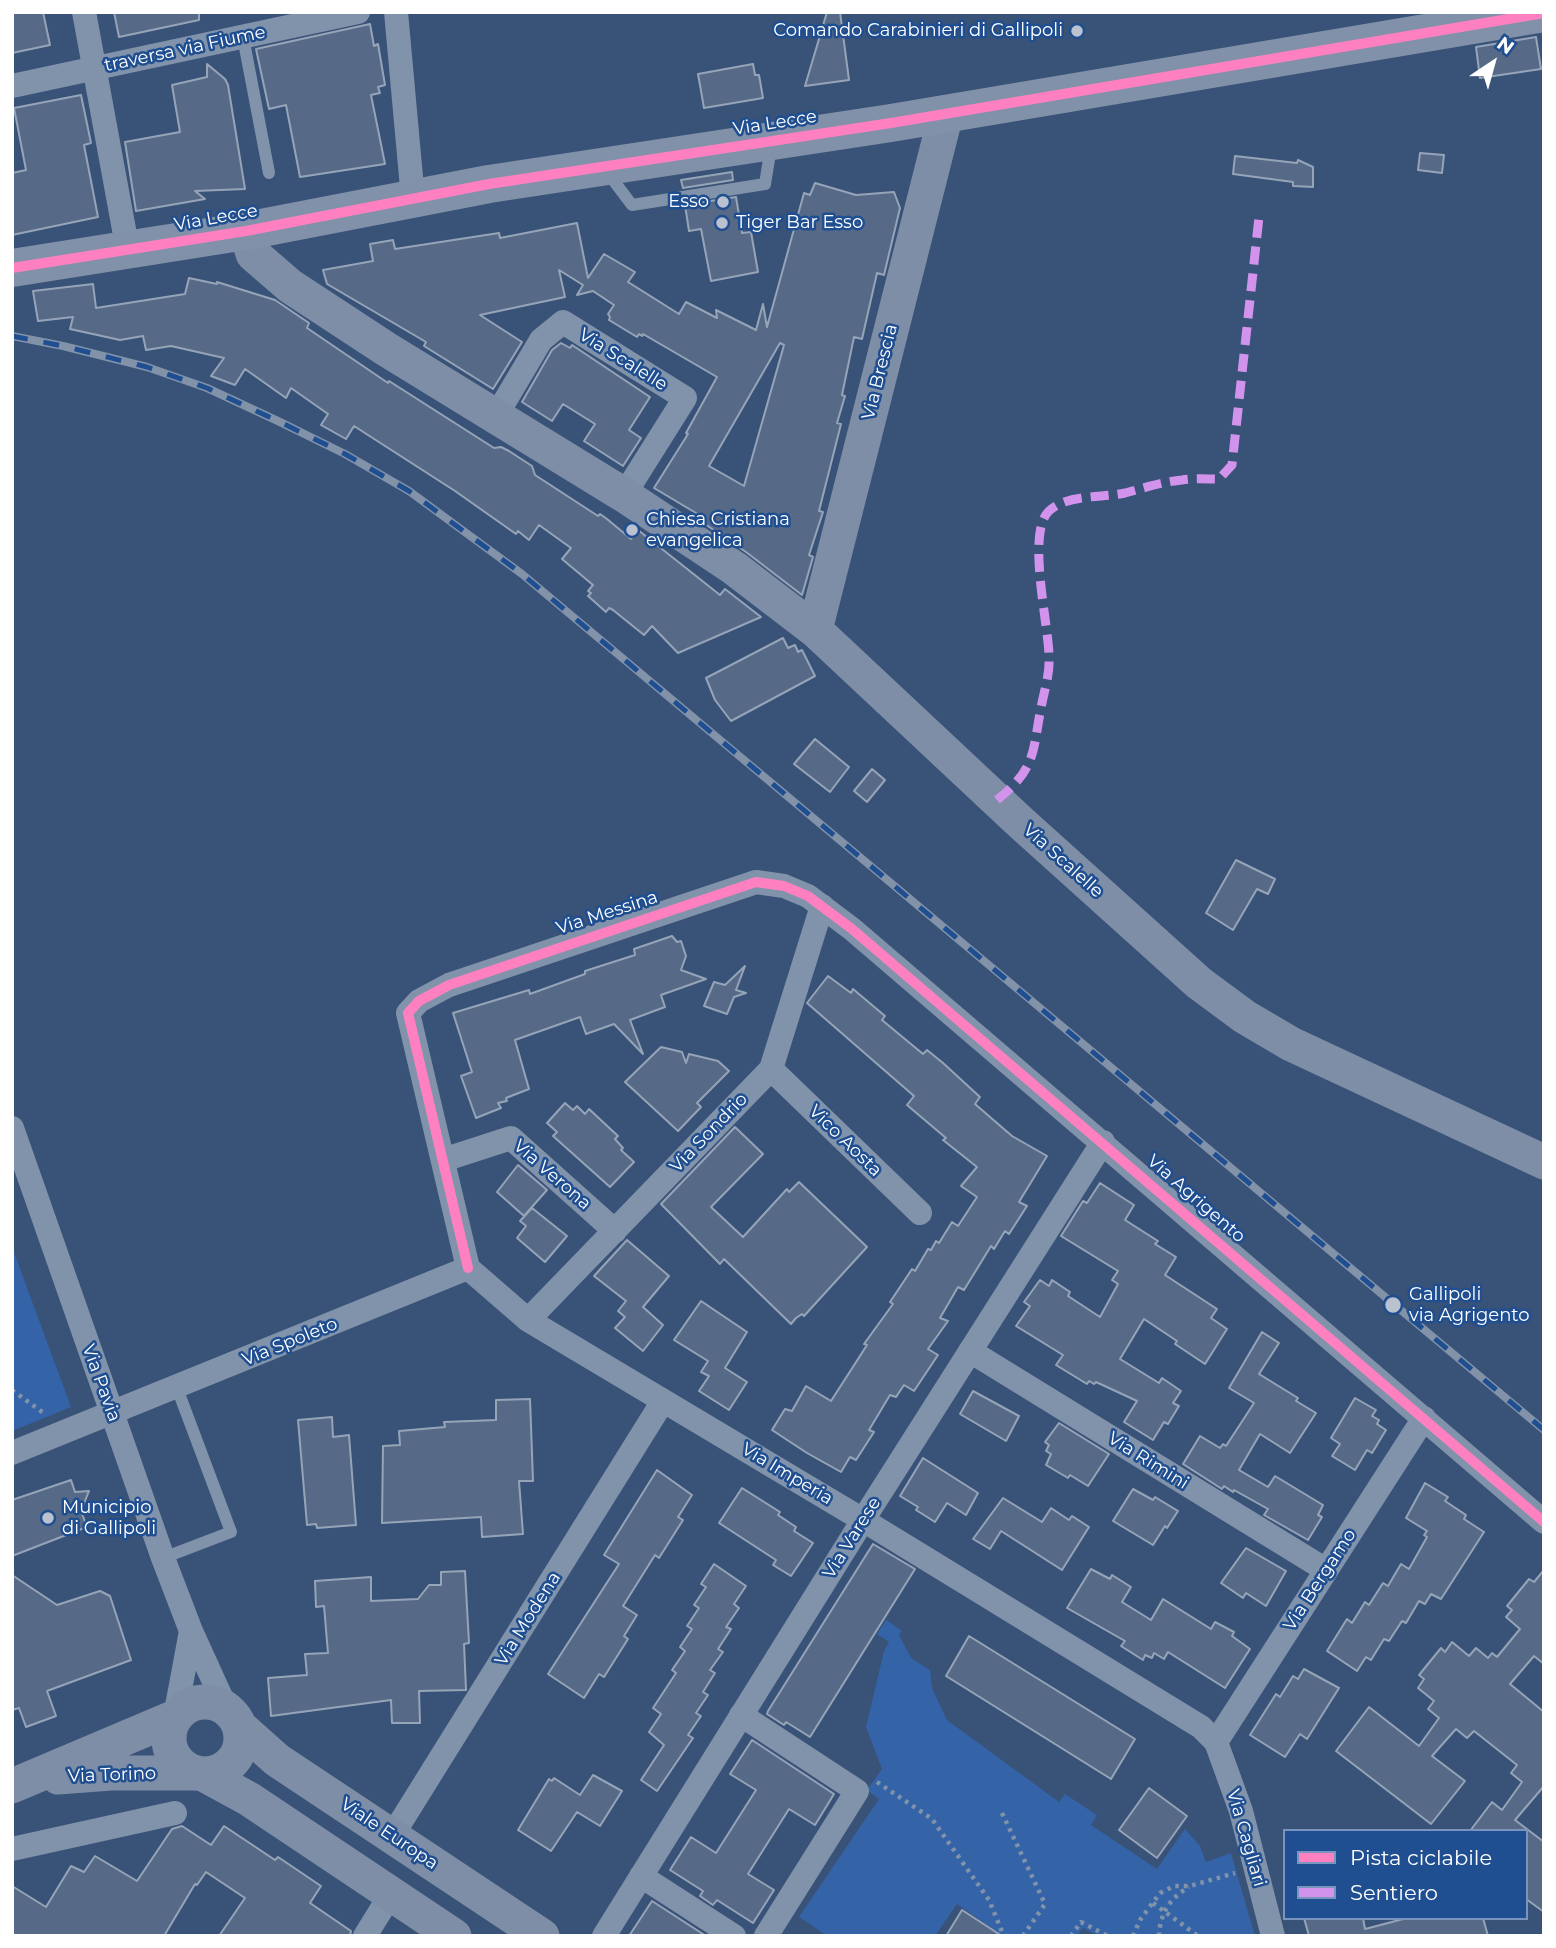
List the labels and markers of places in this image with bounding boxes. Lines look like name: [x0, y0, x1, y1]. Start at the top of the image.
place label: Comando Carabinieri di Gallipoli: [773, 20, 1063, 42]
marker: Comando Carabinieri di Gallipoli: [1069, 23, 1085, 39]
place label: Esso: [668, 191, 709, 213]
marker: Esso: [715, 194, 731, 210]
place label: Tiger Bar Esso: [736, 212, 863, 234]
marker: Tiger Bar Esso: [714, 215, 730, 231]
place label: Chiesa Cristiana evangelica: [646, 509, 790, 552]
marker: Chiesa Cristiana evangelica: [624, 522, 640, 538]
place label: Gallipoli via Agrigento: [1409, 1284, 1530, 1326]
marker: Gallipoli via Agrigento: [1383, 1295, 1403, 1315]
place label: Municipio di Gallipoli: [62, 1497, 156, 1540]
marker: Municipio di Gallipoli: [40, 1510, 56, 1526]

